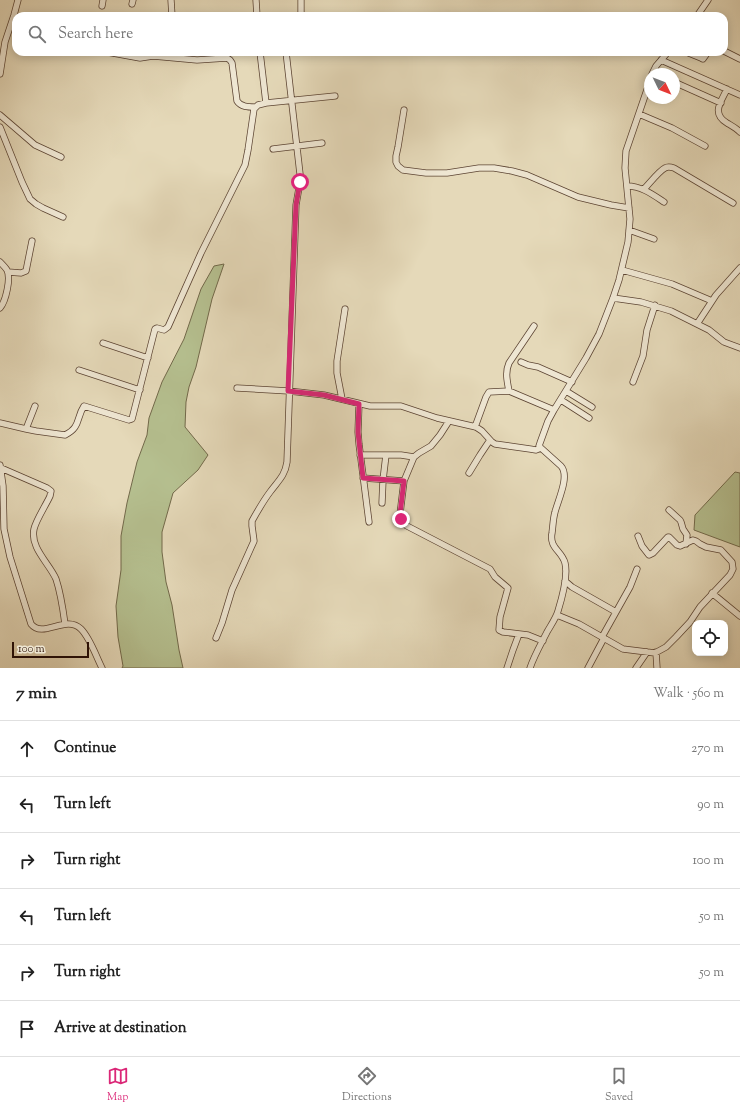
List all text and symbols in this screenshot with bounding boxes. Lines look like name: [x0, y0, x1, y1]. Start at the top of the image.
search box: [12, 12, 728, 56]
icon: search: [26, 23, 48, 45]
text: Search here: [58, 24, 133, 45]
north arrow: [644, 68, 680, 104]
route start: [291, 173, 309, 191]
route end: [392, 510, 410, 528]
map controls: [692, 620, 728, 656]
button: locate: [692, 620, 728, 656]
scale bar: [12, 640, 89, 659]
text: 100 m: [18, 641, 45, 657]
text: 7 min: [16, 682, 57, 706]
text: Walk · 560 m: [653, 685, 724, 703]
icon: ahead: [16, 738, 38, 760]
text: Continue: [54, 738, 116, 759]
text: 270 m: [691, 740, 724, 758]
icon: left: [16, 794, 38, 816]
text: Turn left: [54, 794, 111, 815]
text: 90 m: [697, 796, 724, 814]
icon: right: [16, 850, 38, 872]
text: Turn right: [54, 850, 120, 871]
text: 100 m: [692, 852, 724, 870]
icon: left: [16, 906, 38, 928]
text: Turn left: [54, 906, 111, 927]
text: 50 m: [699, 908, 724, 926]
icon: right: [16, 962, 38, 984]
text: Turn right: [54, 962, 120, 983]
text: 50 m: [699, 964, 724, 982]
icon: arrive: [16, 1018, 38, 1040]
text: Arrive at destination: [54, 1018, 187, 1039]
tab: Map: [107, 1065, 129, 1105]
tab: Directions: [342, 1065, 392, 1105]
tab: Saved: [605, 1065, 633, 1105]

